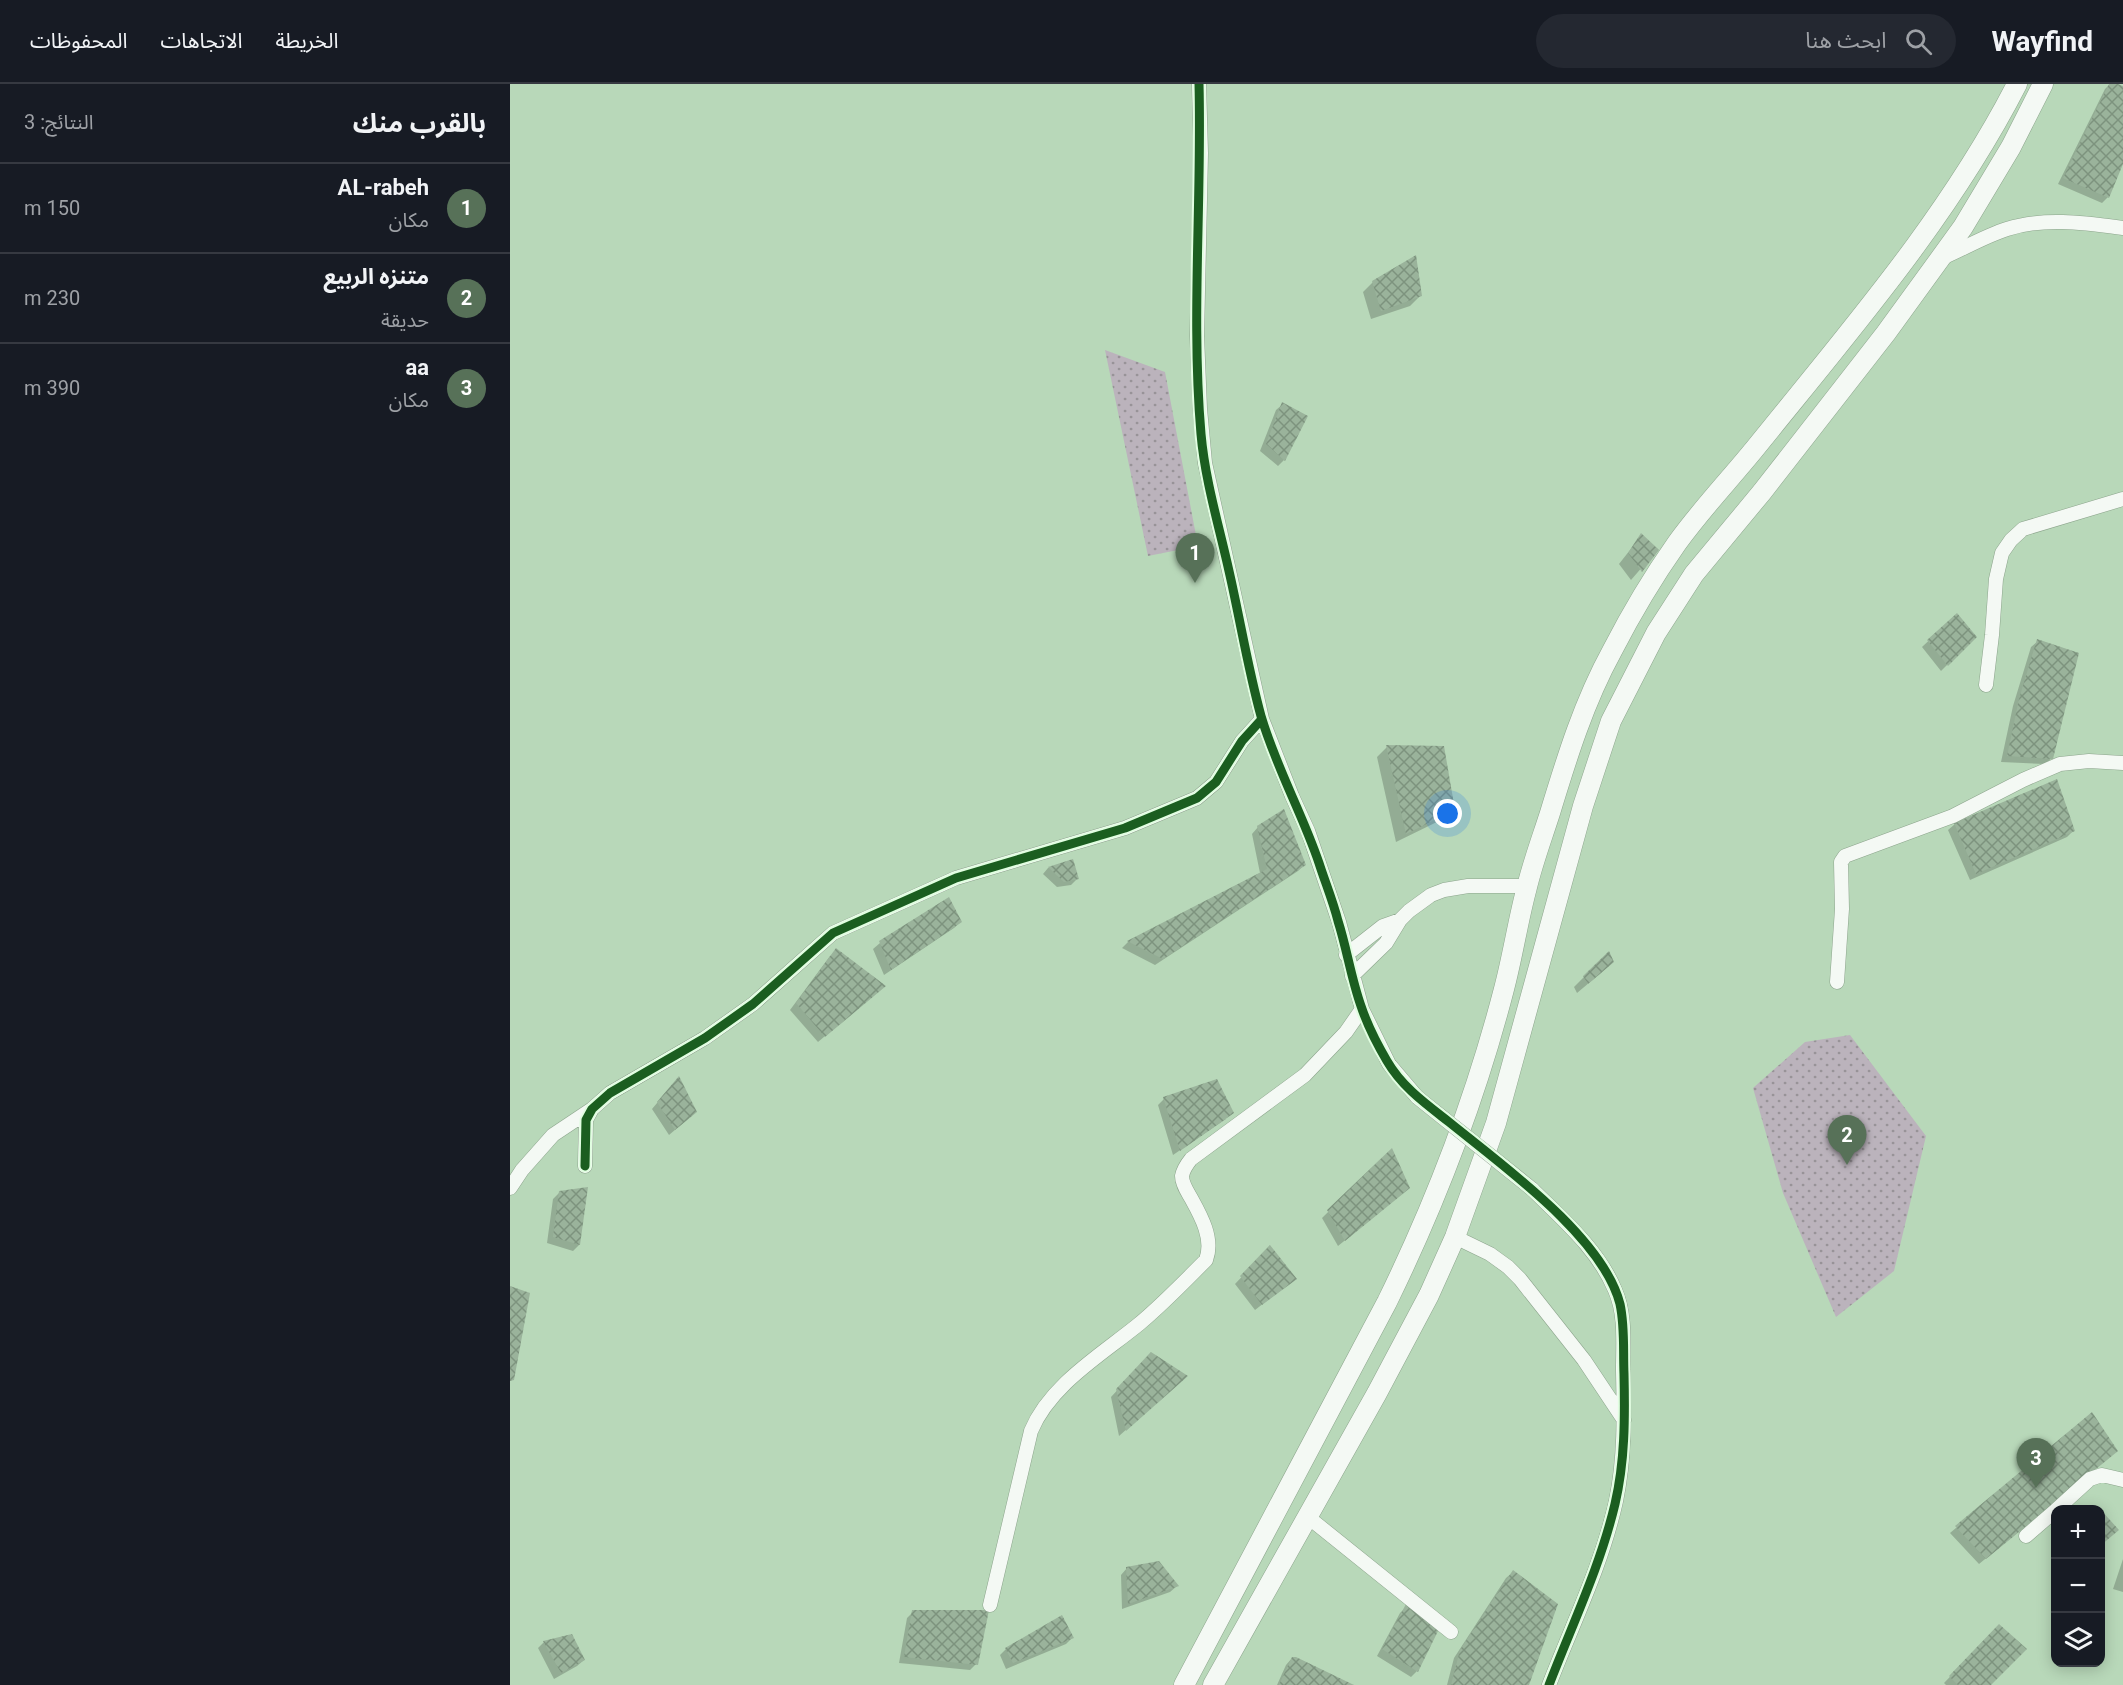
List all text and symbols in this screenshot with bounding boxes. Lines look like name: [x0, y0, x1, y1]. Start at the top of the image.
search box: [1536, 14, 1956, 68]
icon: search: [1902, 25, 1935, 58]
text: Wayfind: [1992, 25, 2093, 58]
text: ابحث هنا: [1805, 28, 1887, 53]
text: المحفوظات: [30, 29, 127, 53]
text: الاتجاهات: [160, 29, 242, 53]
text: الخريطة: [275, 29, 338, 53]
text: بالقرب منك: [353, 108, 486, 138]
text: النتائج: 3: [24, 110, 94, 134]
text: AL-rabeh: [338, 175, 429, 200]
text: 150 m: [24, 196, 80, 220]
text: 1: [461, 196, 472, 220]
text: مكان: [389, 208, 429, 232]
text: متنزه الربيع: [324, 264, 429, 289]
text: 230 m: [24, 286, 80, 310]
text: 2: [461, 286, 472, 310]
text: حديقة: [381, 308, 429, 332]
text: aa: [405, 355, 429, 380]
text: 390 m: [24, 376, 80, 400]
text: 3: [461, 376, 472, 400]
text: مكان: [389, 388, 429, 412]
pin: 1: [1176, 534, 1214, 583]
your location: [1433, 799, 1462, 828]
pin: 2: [1828, 1116, 1866, 1165]
pin: 3: [2016, 1438, 2056, 1488]
map controls: [2051, 1505, 2105, 1667]
button: +: [2051, 1505, 2105, 1559]
button: −: [2051, 1559, 2105, 1613]
button: layers: [2051, 1613, 2105, 1667]

